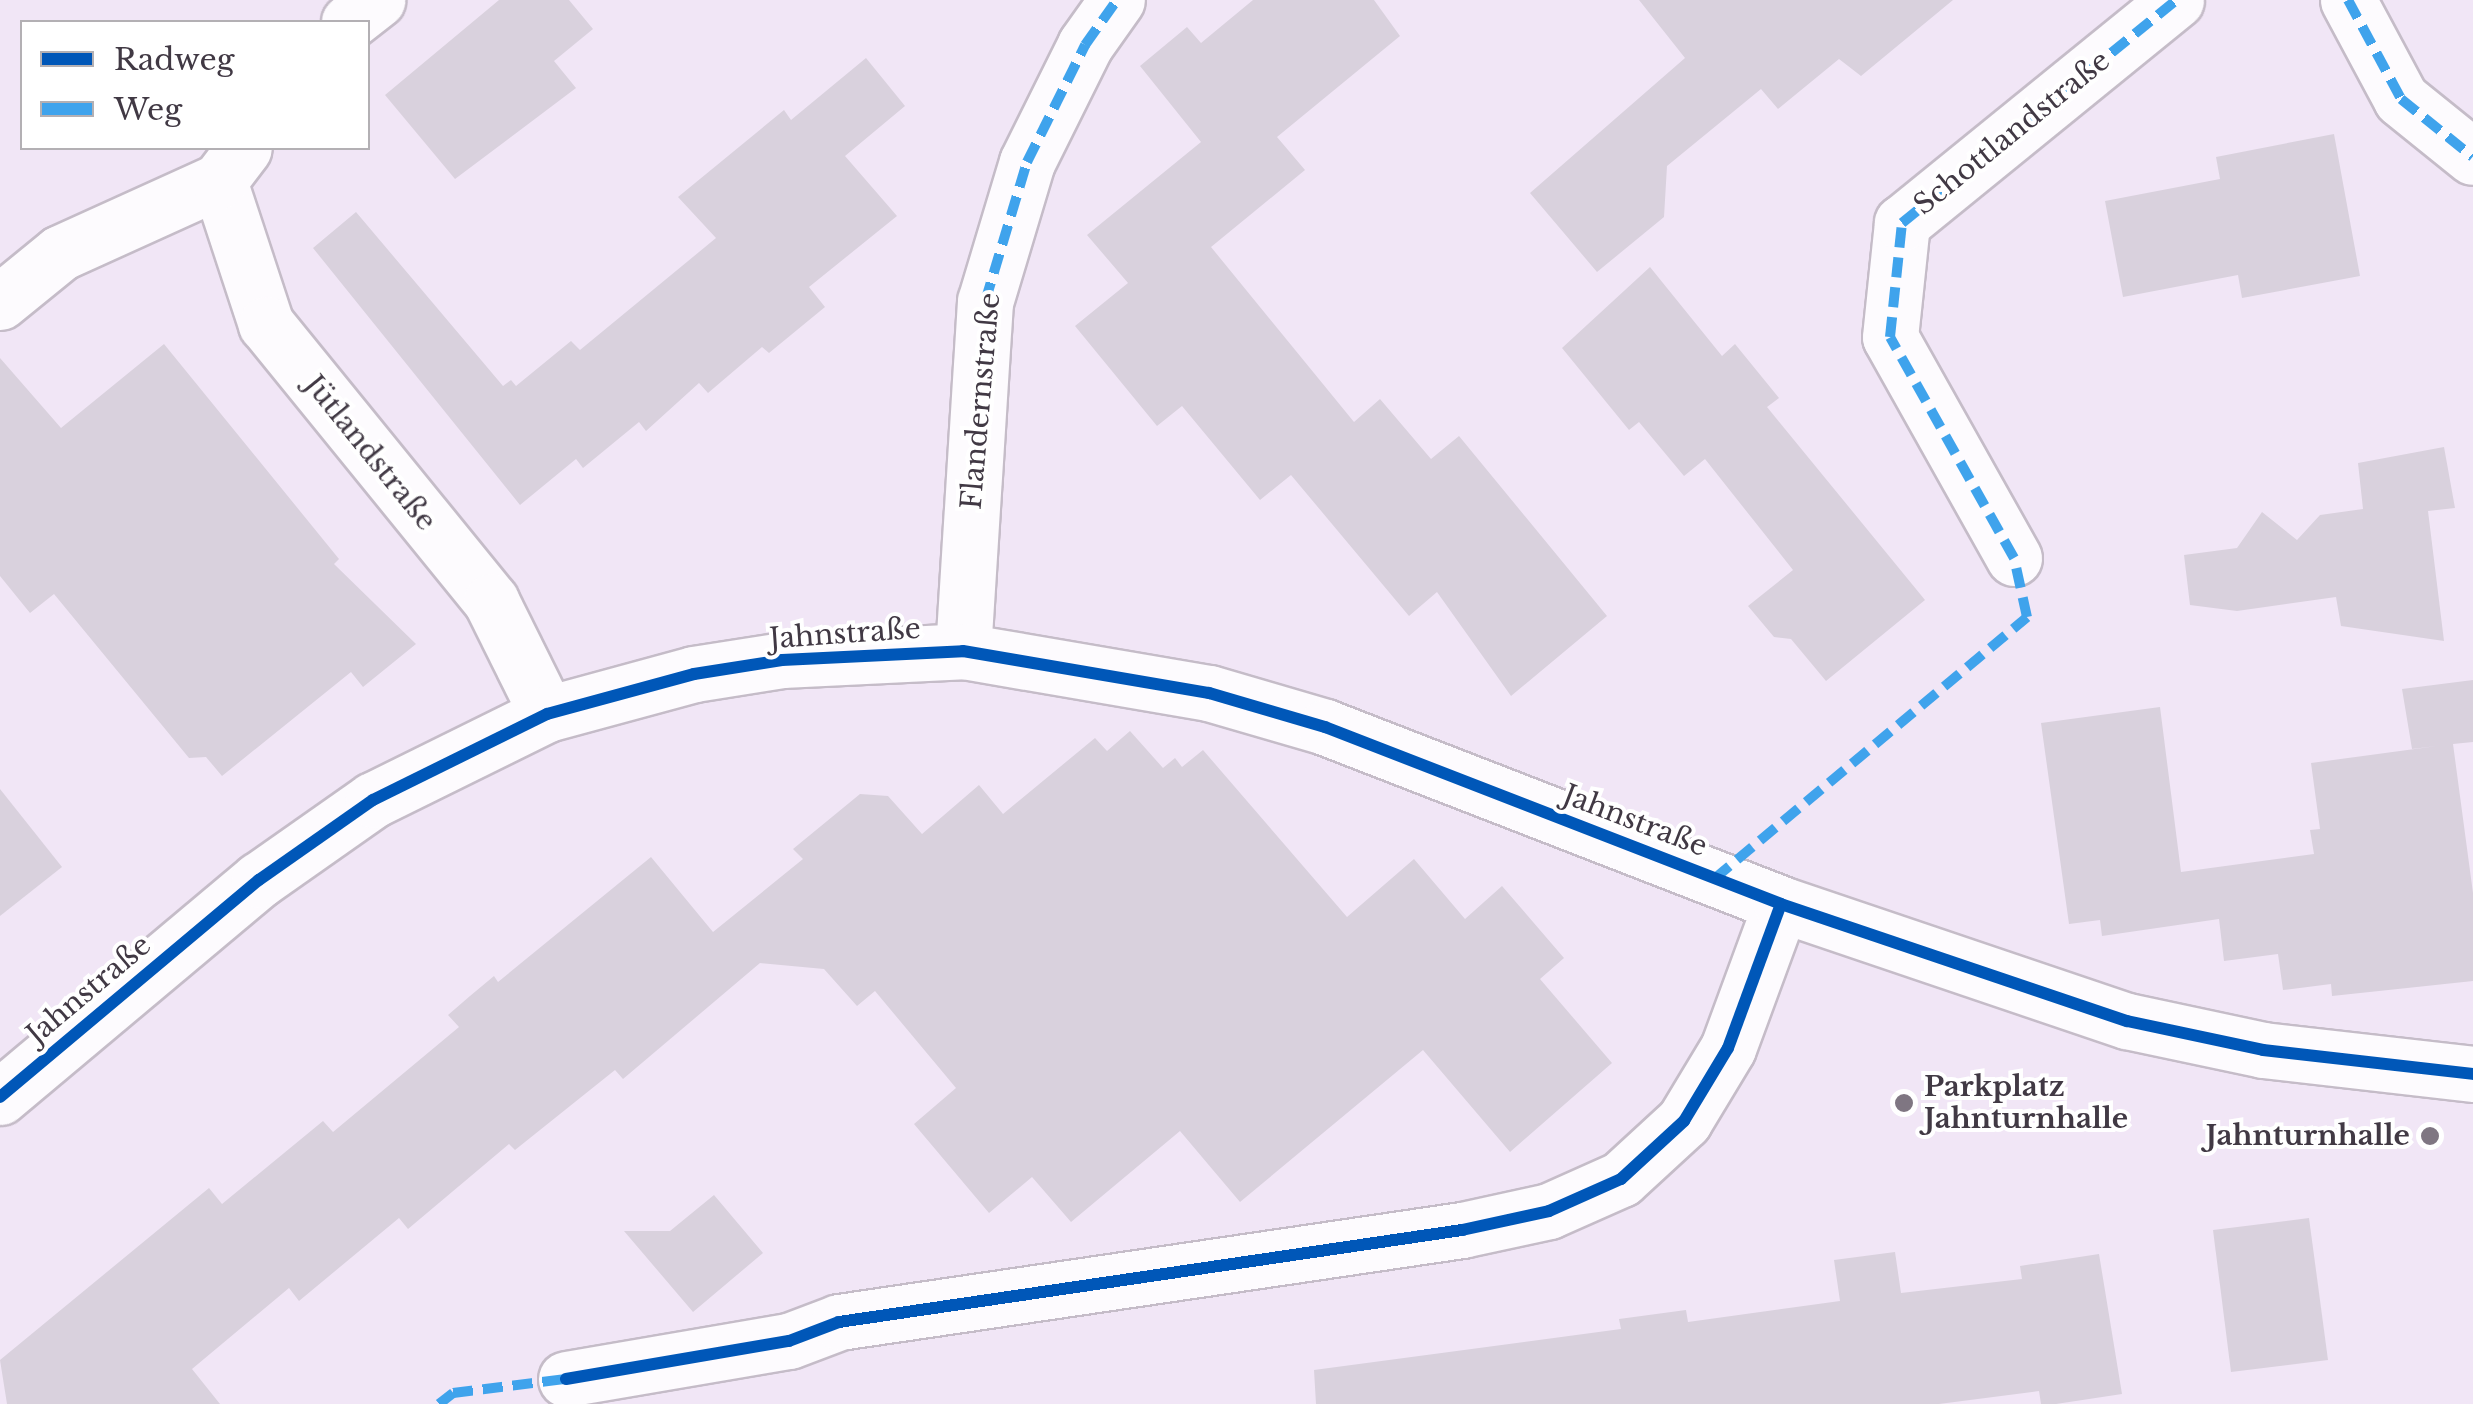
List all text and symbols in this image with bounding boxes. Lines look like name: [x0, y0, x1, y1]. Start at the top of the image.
legend: [20, 20, 370, 150]
text: Radweg: [114, 41, 235, 78]
street label: Schottlandstraße: [1907, 44, 2117, 222]
text: Weg: [114, 91, 182, 128]
street label: Flandernstraße: [955, 291, 1007, 511]
street label: Jütlandstraße: [297, 369, 443, 537]
street label: Jahnstraße: [768, 612, 922, 656]
street label: Jahnstraße: [1558, 778, 1712, 864]
street label: Jahnstraße: [20, 928, 158, 1052]
place label: Parkplatz Jahnturnhalle: [1924, 1070, 2128, 1136]
marker: Parkplatz Jahnturnhalle: [1893, 1092, 1915, 1114]
place label: Jahnturnhalle: [2206, 1119, 2410, 1153]
marker: Jahnturnhalle: [2419, 1125, 2441, 1147]

